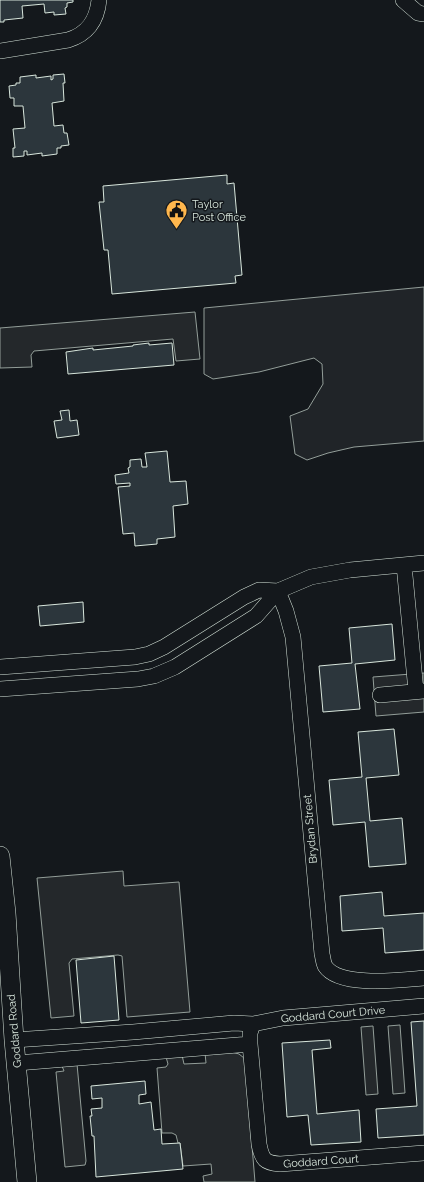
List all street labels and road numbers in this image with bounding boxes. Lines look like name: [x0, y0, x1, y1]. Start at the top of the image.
street label: Brydan Street: [301, 793, 320, 864]
street label: Goddard Road: [5, 993, 24, 1068]
street label: Goddard Court Drive: [280, 1003, 386, 1026]
street label: Goddard Court: [283, 1152, 360, 1171]

